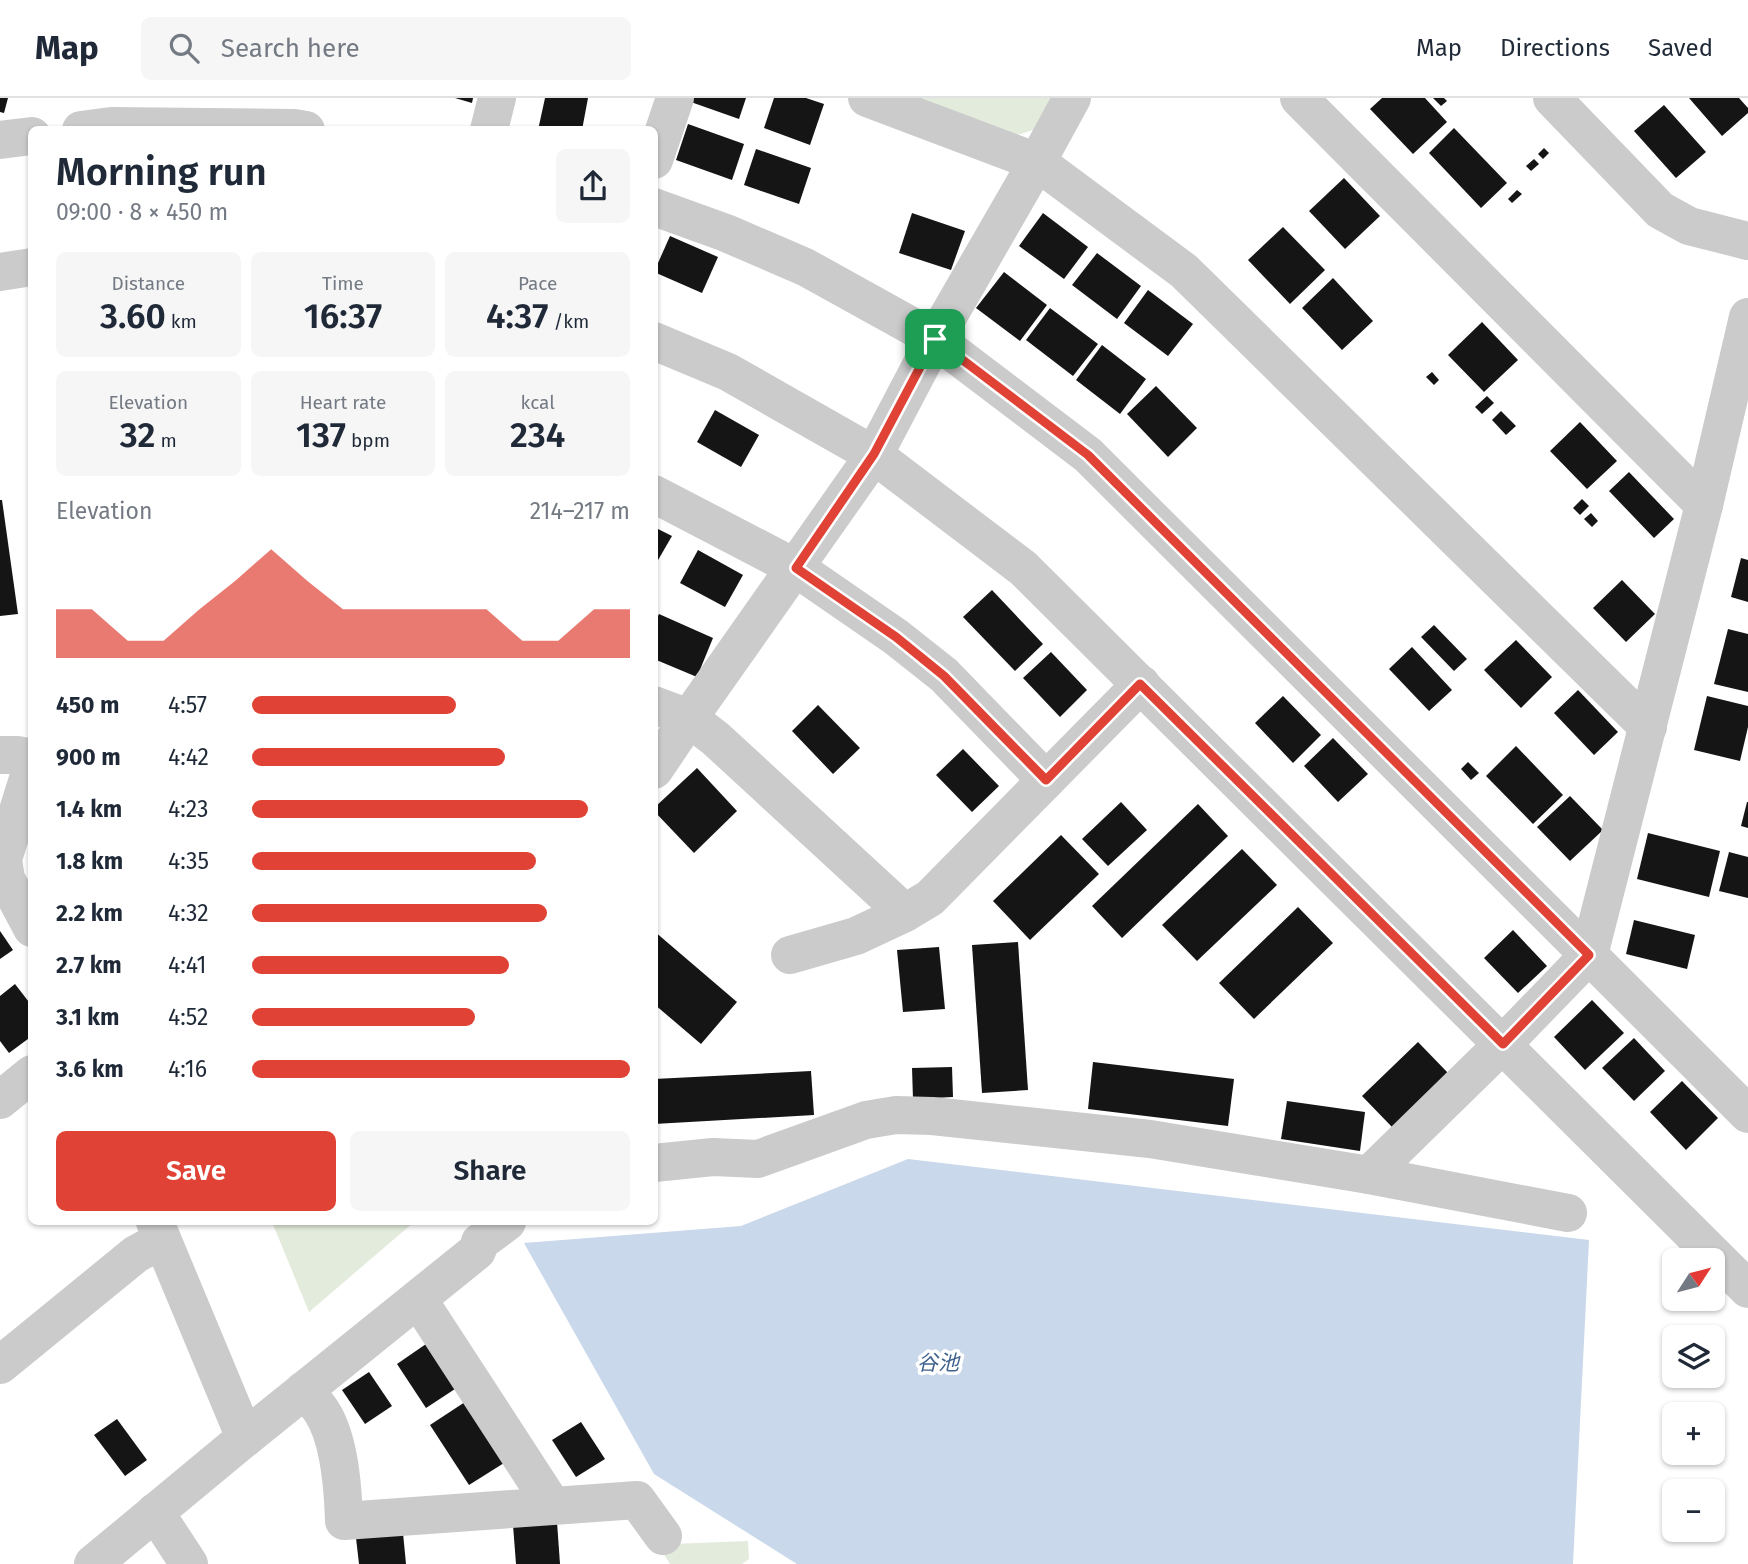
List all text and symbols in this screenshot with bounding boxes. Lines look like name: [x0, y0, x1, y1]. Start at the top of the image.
search box: [141, 17, 631, 80]
text: Map: [35, 28, 99, 68]
icon: search: [165, 29, 203, 67]
text: Search here: [221, 33, 360, 64]
text: Map: [1416, 34, 1462, 62]
text: Directions: [1500, 34, 1610, 62]
text: Saved: [1648, 34, 1713, 62]
text: Morning run: [56, 149, 267, 195]
button: share: [556, 149, 630, 223]
text: 09:00 · 8 × 450 m: [56, 198, 228, 226]
text: Distance: [111, 272, 185, 295]
text: Time: [322, 272, 364, 295]
text: Pace: [518, 272, 557, 295]
text: 3.60: [100, 295, 166, 337]
text: 16:37: [304, 295, 382, 337]
text: 4:37: [486, 295, 548, 337]
pin: [905, 309, 965, 369]
text: km: [166, 310, 197, 333]
text: /km: [548, 310, 589, 333]
icon: arrive: [916, 320, 954, 358]
text: Elevation: [109, 391, 188, 414]
text: Heart rate: [300, 391, 386, 414]
text: kcal: [521, 391, 555, 414]
text: 32: [120, 414, 155, 456]
text: 137: [296, 414, 346, 456]
text: 234: [510, 414, 565, 456]
text: m: [155, 429, 177, 452]
text: bpm: [346, 429, 390, 452]
text: Elevation: [56, 497, 152, 525]
text: 214–217 m: [530, 497, 630, 525]
text: 450 m: [56, 691, 119, 719]
text: 4:57: [168, 691, 207, 719]
text: 900 m: [56, 743, 121, 771]
text: 4:42: [168, 743, 209, 771]
text: 1.4 km: [56, 795, 122, 823]
text: 4:23: [168, 795, 209, 823]
text: 1.8 km: [56, 847, 123, 875]
text: 4:35: [168, 847, 209, 875]
text: 2.2 km: [56, 899, 123, 927]
text: 4:32: [168, 899, 209, 927]
text: 2.7 km: [56, 951, 122, 979]
text: 4:41: [168, 951, 207, 979]
text: 3.1 km: [56, 1003, 119, 1031]
text: 4:52: [168, 1003, 208, 1031]
text: 3.6 km: [56, 1055, 124, 1083]
text: 4:16: [168, 1055, 207, 1083]
button: Save: [56, 1131, 336, 1211]
button: Share: [350, 1131, 630, 1211]
north arrow: [1662, 1248, 1726, 1311]
map controls: [1662, 1248, 1725, 1542]
button: layers: [1662, 1325, 1725, 1388]
water label: 谷池: [917, 1350, 961, 1376]
button: +: [1662, 1402, 1725, 1465]
button: −: [1662, 1479, 1725, 1542]

